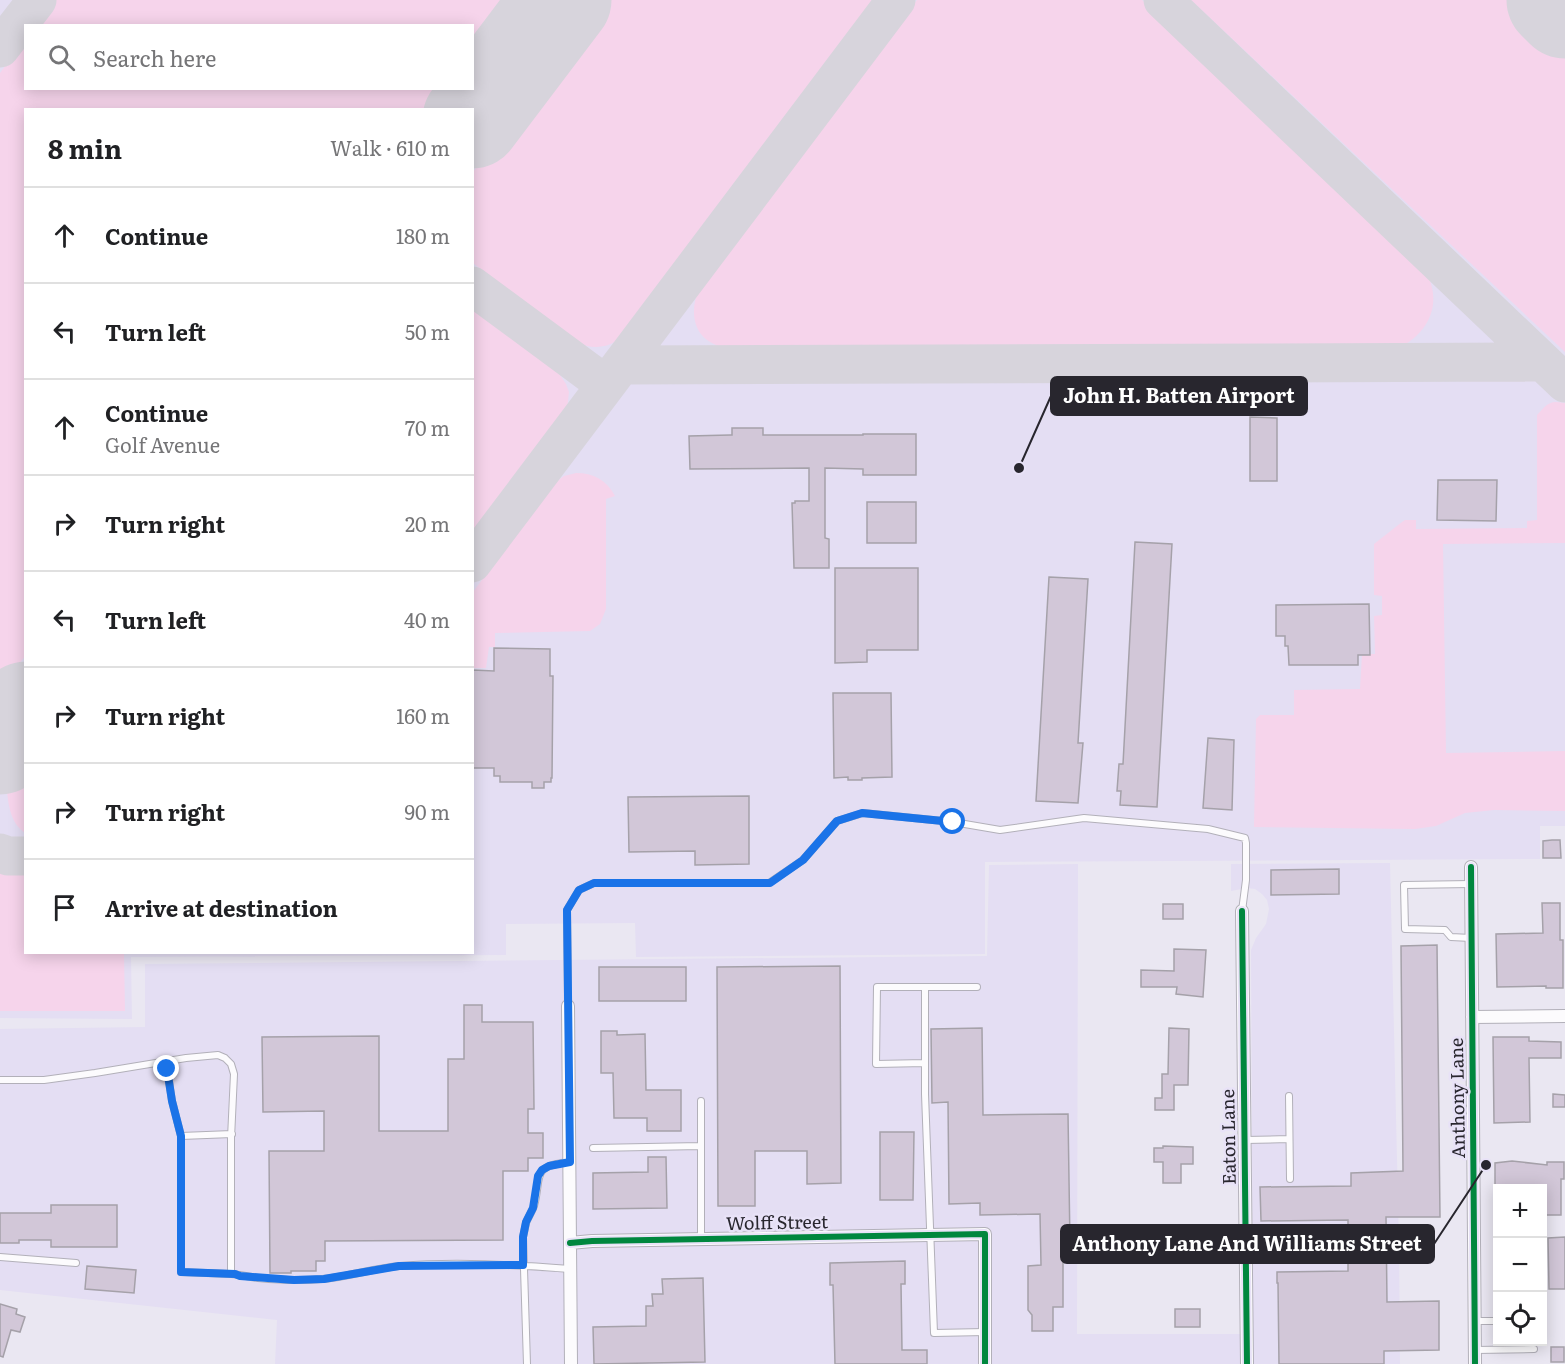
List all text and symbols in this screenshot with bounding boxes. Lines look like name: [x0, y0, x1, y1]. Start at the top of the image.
search box: [24, 24, 474, 90]
icon: search: [45, 41, 78, 74]
text: Search here: [93, 41, 216, 74]
text: 8 min: [48, 128, 122, 167]
text: Walk · 610 m: [330, 132, 450, 162]
icon: ahead: [48, 219, 81, 252]
text: Continue: [105, 219, 208, 252]
text: 180 m: [396, 220, 450, 250]
icon: left: [48, 315, 81, 348]
text: Turn left: [105, 315, 206, 348]
text: 50 m: [405, 316, 450, 346]
callout: John H. Batten Airport: [1051, 377, 1307, 415]
text: John H. Batten Airport: [1063, 379, 1295, 409]
text: Continue: [105, 396, 208, 429]
icon: ahead: [48, 411, 81, 444]
text: 70 m: [405, 412, 450, 442]
text: Golf Avenue: [105, 429, 220, 459]
icon: right: [48, 507, 81, 540]
text: Turn right: [105, 507, 225, 540]
text: 20 m: [405, 508, 450, 538]
icon: left: [48, 603, 81, 636]
text: Turn left: [105, 603, 206, 636]
text: 40 m: [404, 604, 450, 634]
icon: right: [48, 699, 81, 732]
text: Turn right: [105, 699, 225, 732]
text: 160 m: [396, 700, 450, 730]
icon: right: [48, 795, 81, 828]
text: Turn right: [105, 795, 225, 828]
text: 90 m: [405, 796, 450, 826]
route start: [939, 808, 965, 834]
icon: arrive: [48, 891, 81, 924]
text: Arrive at destination: [105, 891, 338, 924]
street label: Anthony Lane: [1442, 1037, 1471, 1159]
route end: [153, 1055, 179, 1081]
street label: Eaton Lane: [1213, 1089, 1242, 1185]
map controls: [1493, 1184, 1547, 1346]
button: +: [1493, 1184, 1547, 1238]
street label: Wolff Street: [726, 1207, 829, 1236]
callout: Anthony Lane And Williams Street: [1061, 1225, 1434, 1263]
text: Anthony Lane And Williams Street: [1072, 1227, 1422, 1257]
button: −: [1493, 1238, 1547, 1292]
button: locate: [1493, 1292, 1547, 1346]

